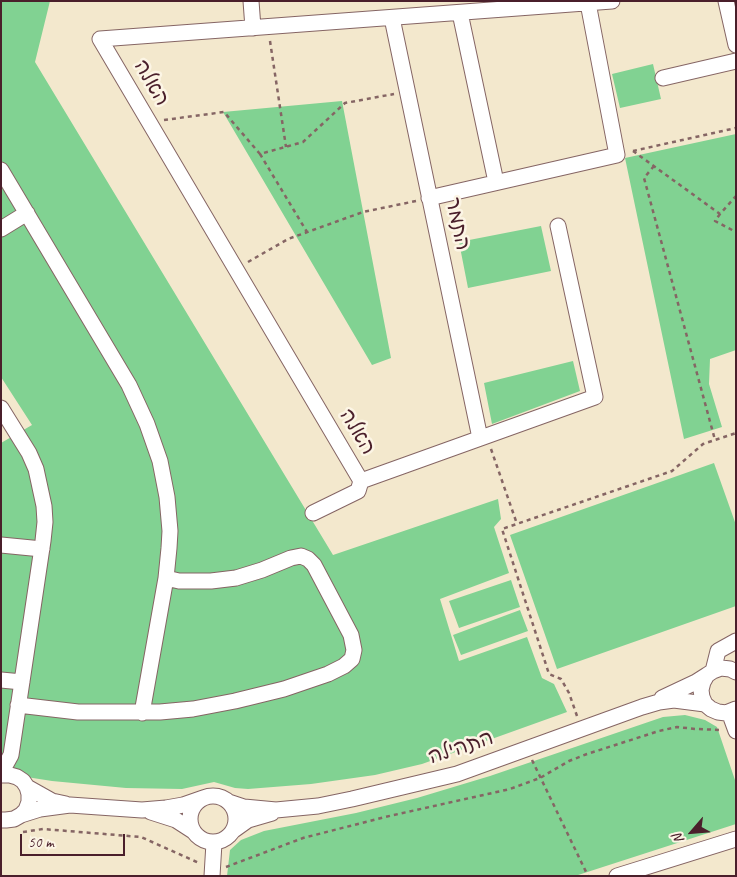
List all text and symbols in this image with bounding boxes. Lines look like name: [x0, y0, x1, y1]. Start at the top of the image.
street label: האלה: [128, 55, 174, 111]
street label: התמר: [439, 195, 475, 253]
street label: האלה: [334, 404, 380, 460]
street label: התהילה: [425, 726, 497, 770]
north arrow: [667, 807, 717, 857]
scale bar: [22, 824, 128, 856]
text: N: [669, 831, 688, 847]
text: 50 m: [28, 833, 54, 852]

